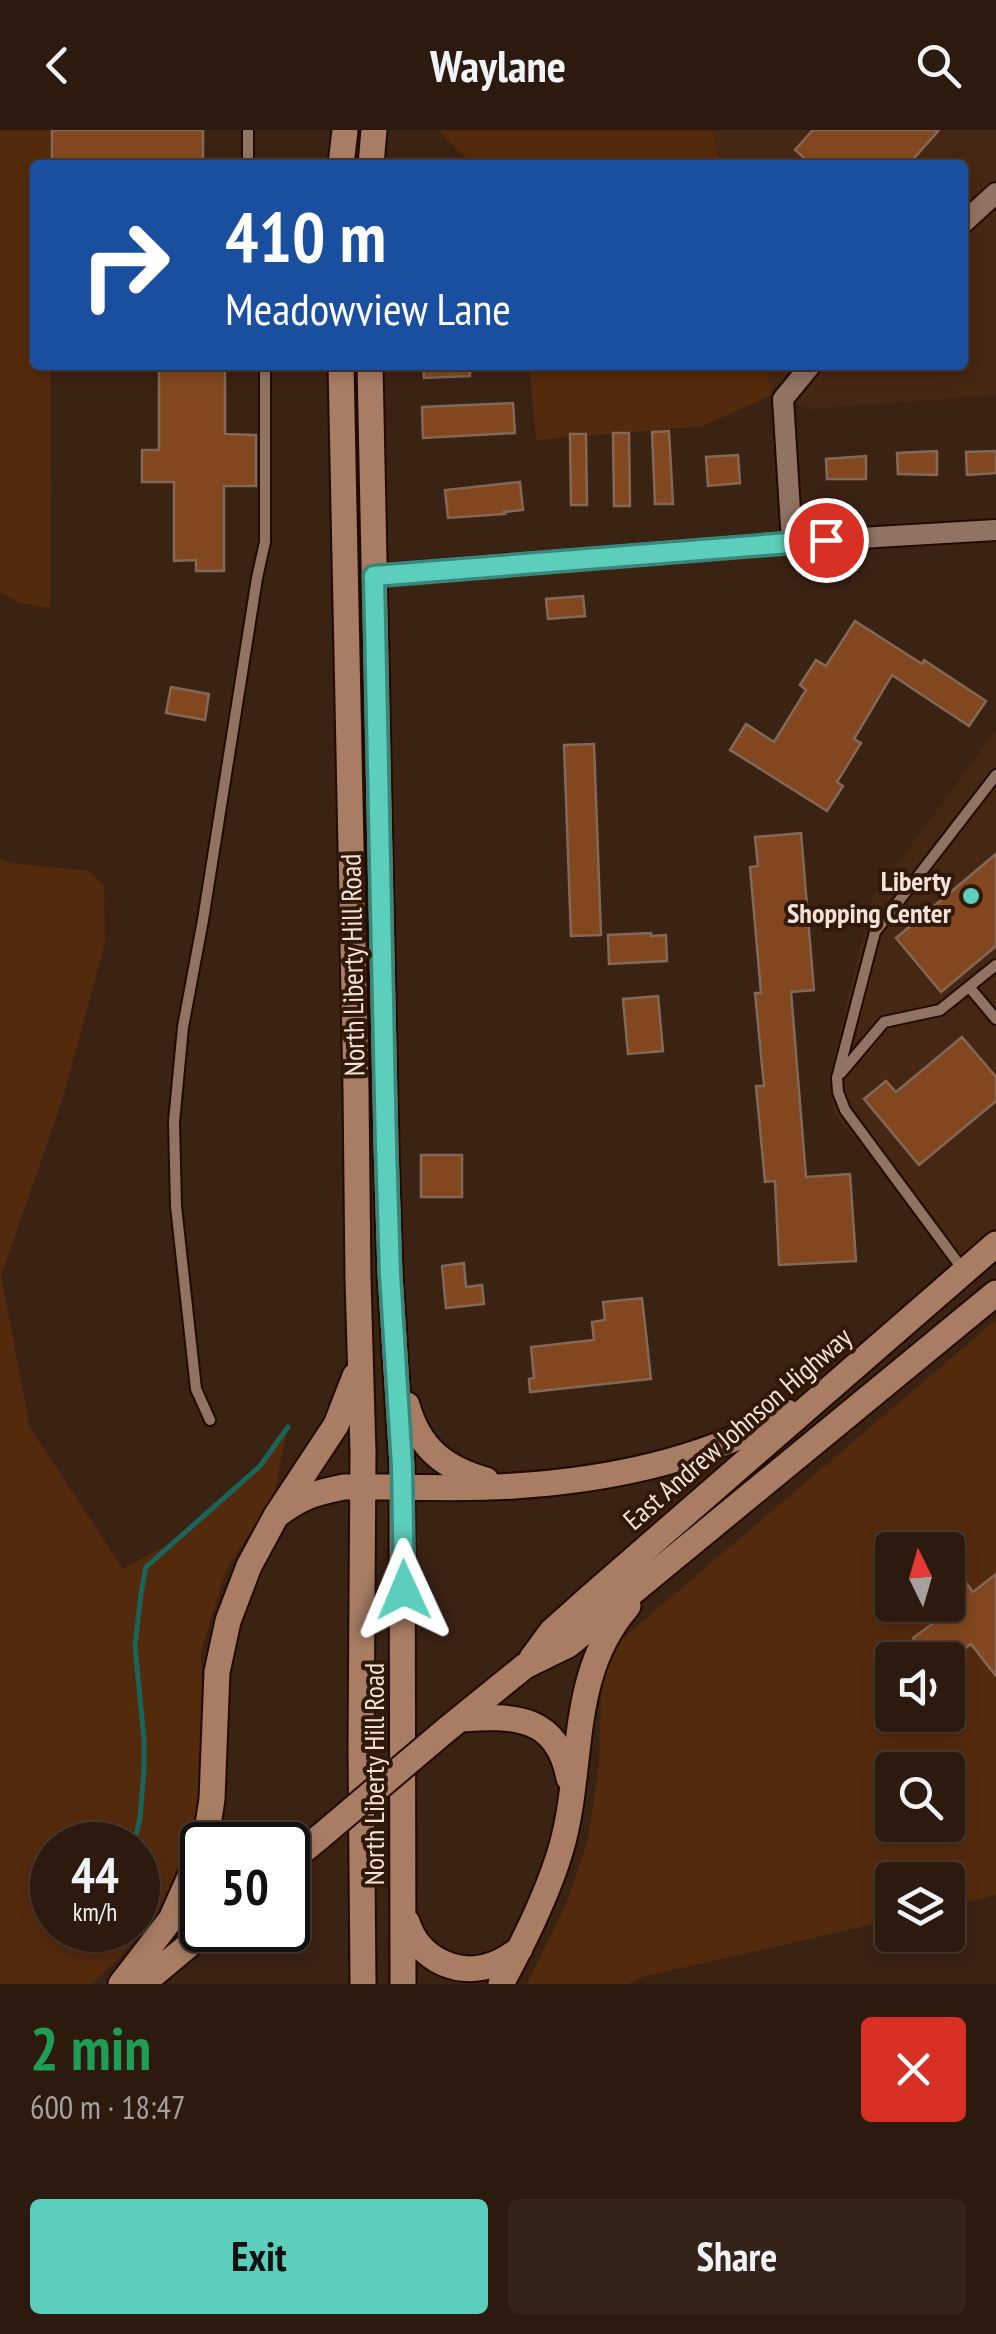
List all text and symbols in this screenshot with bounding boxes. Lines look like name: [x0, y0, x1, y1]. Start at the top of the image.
text: Waylane: [430, 36, 566, 94]
icon: back: [30, 38, 85, 93]
icon: search: [911, 38, 966, 93]
text: 410 m: [225, 191, 386, 281]
icon: right: [60, 200, 190, 330]
text: Meadowview Lane: [225, 279, 511, 337]
pin: [784, 498, 869, 583]
icon: arrive: [799, 513, 854, 568]
street label: North Liberty Hill Road: [332, 854, 372, 1076]
place label: Liberty Shopping Center: [787, 862, 952, 931]
marker: Liberty Shopping Center: [960, 885, 982, 907]
street label: East Andrew Johnson Highway: [615, 1318, 859, 1537]
north arrow: [875, 1532, 965, 1622]
map controls: [875, 1532, 965, 1952]
position arrow: [352, 1538, 456, 1642]
button: sound: [875, 1642, 965, 1732]
street label: North Liberty Hill Road: [355, 1663, 392, 1885]
button: search: [875, 1752, 965, 1842]
speed limit sign: 50: [180, 1822, 310, 1952]
text: 44: [71, 1842, 119, 1907]
button: layers: [875, 1862, 965, 1952]
text: km/h: [73, 1896, 117, 1928]
text: 2 min: [30, 2009, 151, 2087]
button: close: [861, 2017, 966, 2122]
text: 600 m · 18:47: [30, 2086, 185, 2128]
button: Exit: [30, 2199, 488, 2314]
button: Share: [508, 2199, 966, 2314]

